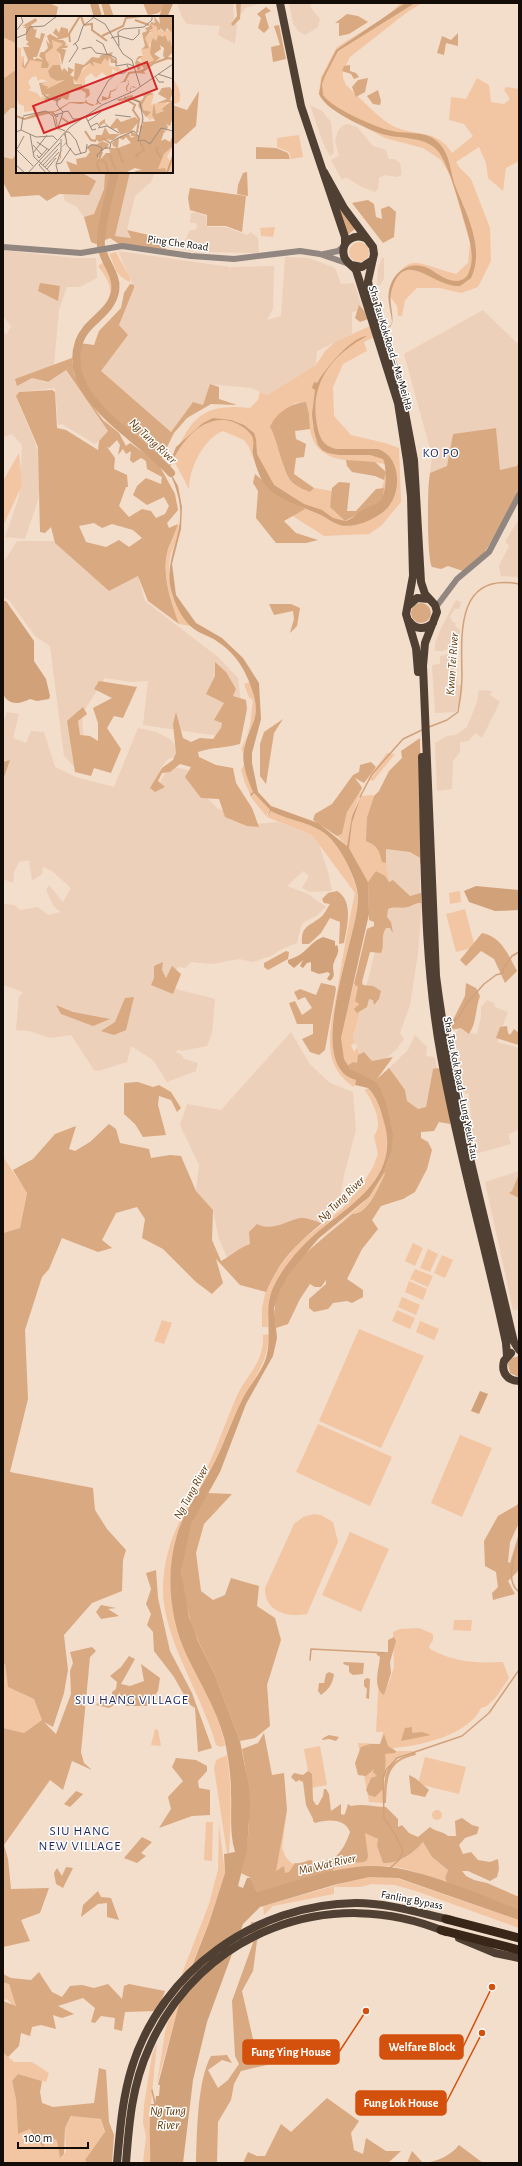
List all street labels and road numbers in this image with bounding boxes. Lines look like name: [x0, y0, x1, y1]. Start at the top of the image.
street label: Ping Che Road: [147, 233, 209, 253]
street label: Sha Tau Kok Road – Ma Mei Ha: [367, 284, 415, 412]
street label: Sha Tau Kok Road – Lung Yeuk Tau: [442, 1016, 480, 1160]
street label: Fanling Bypass: [380, 1889, 444, 1911]

